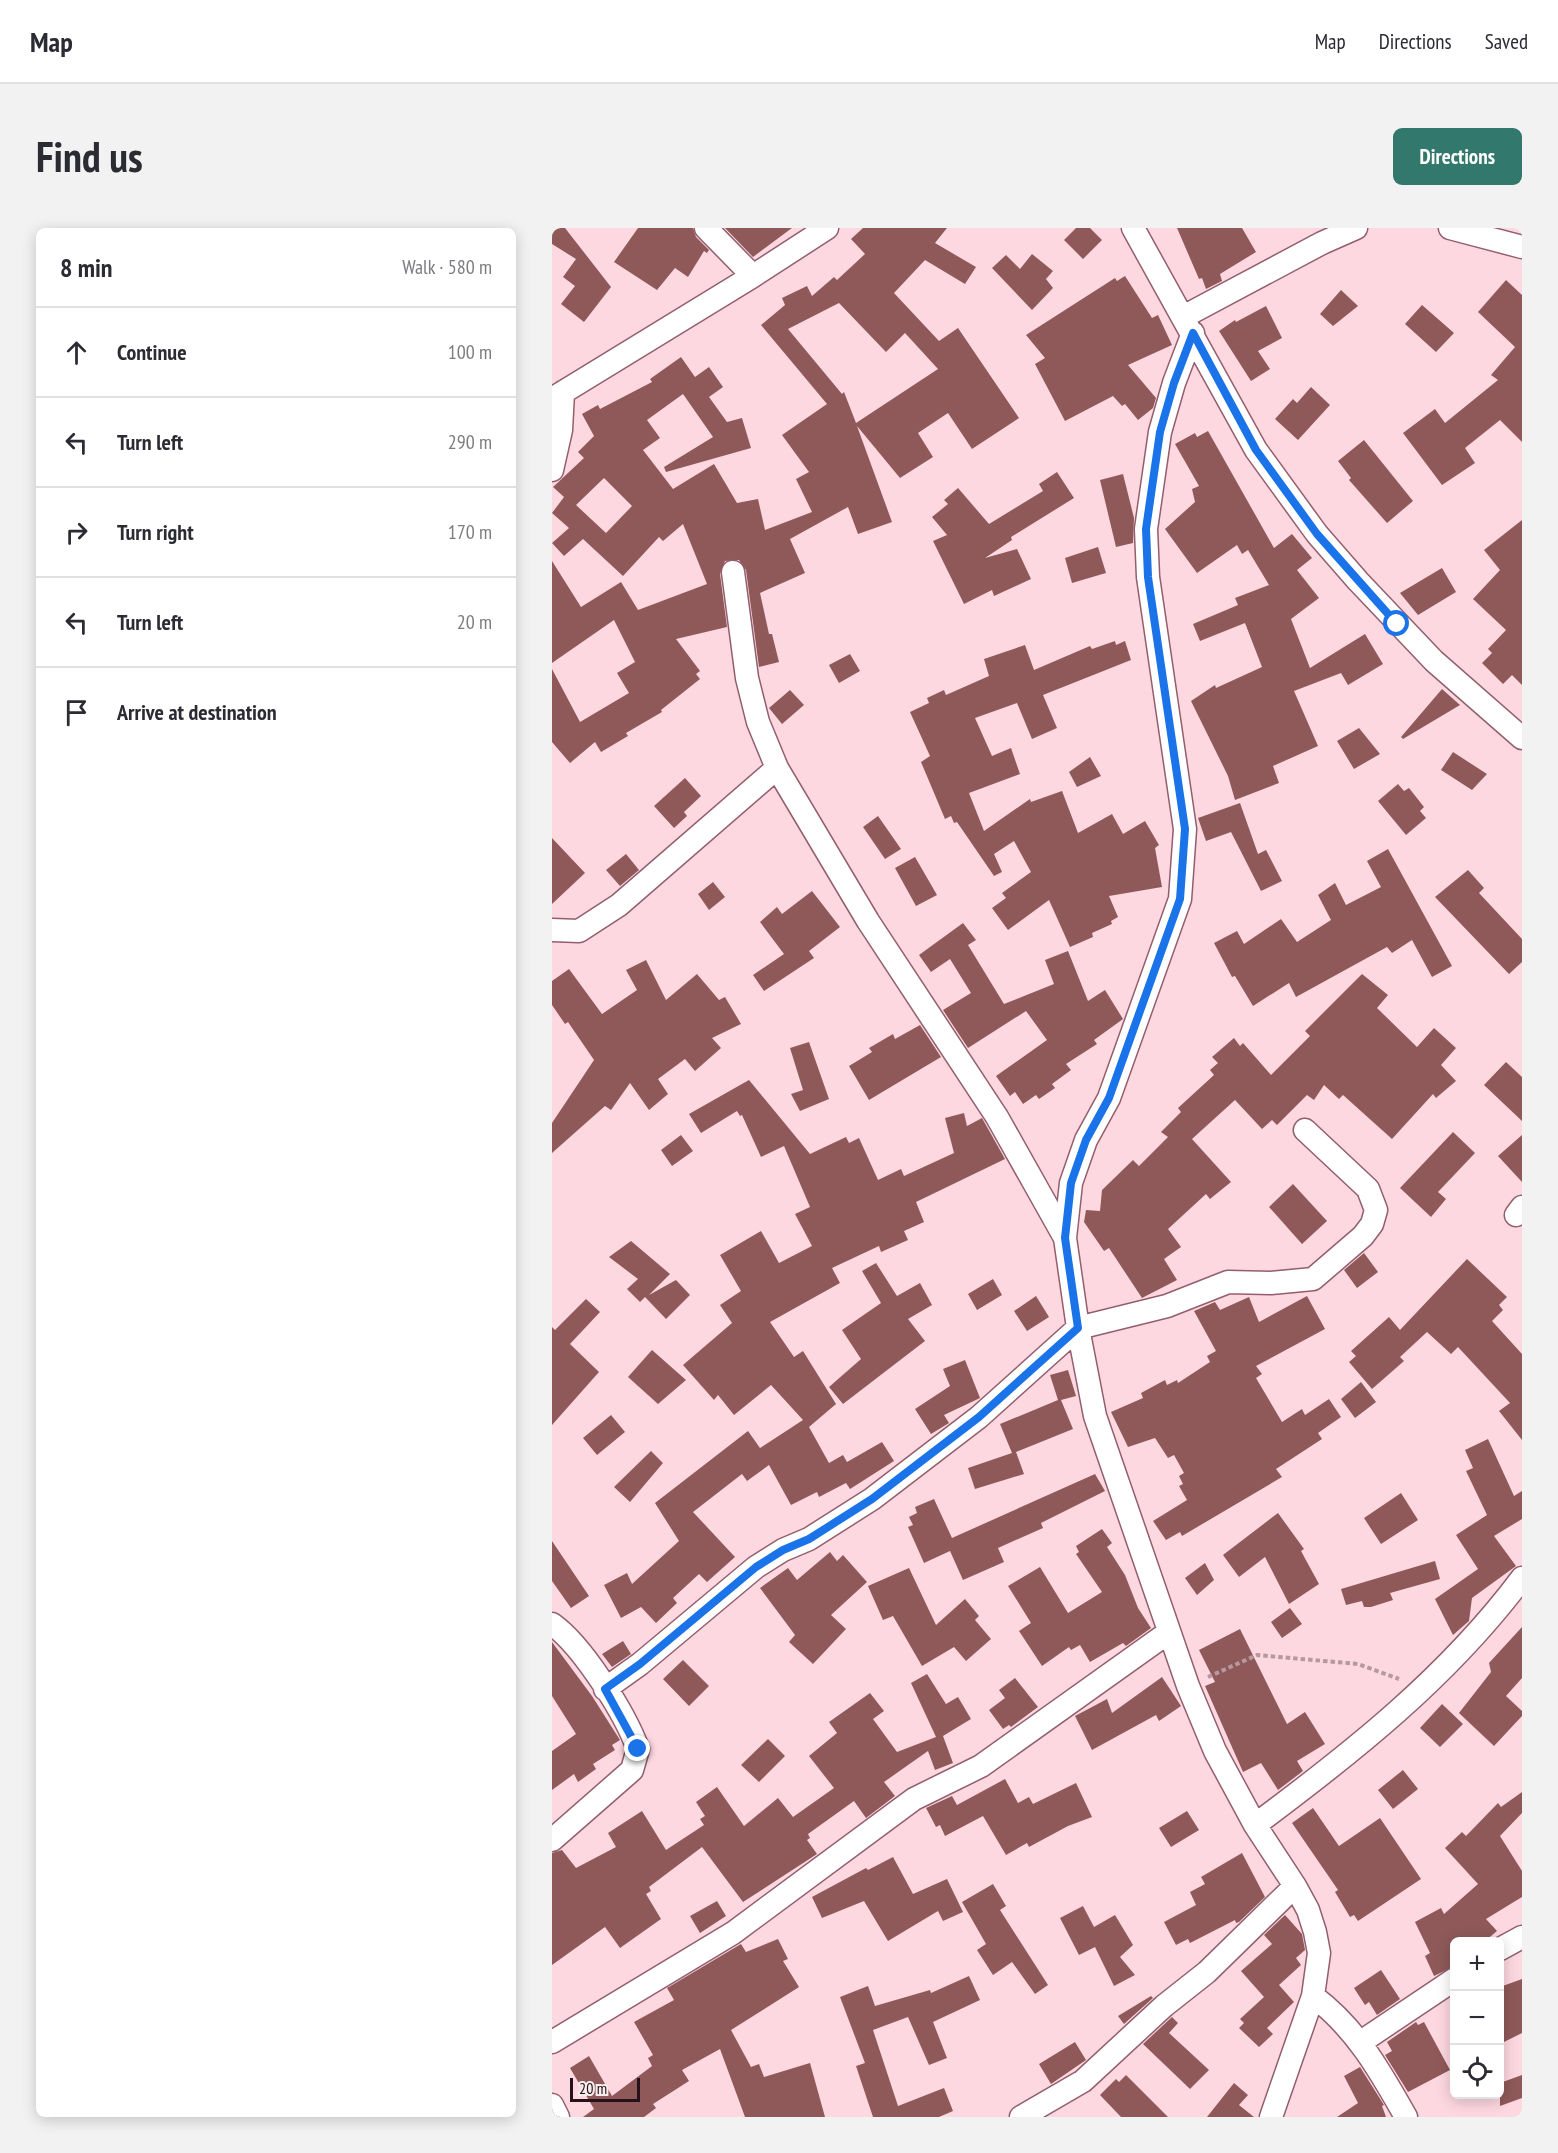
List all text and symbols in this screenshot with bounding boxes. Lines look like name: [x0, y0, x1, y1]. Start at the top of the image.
text: Map: [30, 23, 73, 60]
text: Map: [1315, 28, 1346, 55]
text: Directions: [1379, 28, 1452, 55]
text: Saved: [1485, 28, 1528, 55]
button: Directions: [1393, 128, 1522, 185]
text: Find us: [36, 129, 143, 184]
text: 8 min: [60, 251, 113, 284]
text: Walk · 580 m: [402, 254, 492, 280]
icon: ahead: [60, 336, 93, 369]
text: Continue: [117, 338, 187, 366]
text: 100 m: [448, 339, 492, 365]
icon: left: [60, 426, 93, 459]
text: Turn left: [117, 428, 183, 456]
text: 290 m: [448, 429, 492, 455]
icon: right: [60, 516, 93, 549]
text: Turn right: [117, 518, 194, 546]
text: 170 m: [448, 519, 492, 545]
icon: left: [60, 606, 93, 639]
text: Turn left: [117, 608, 183, 636]
text: 20 m: [457, 609, 492, 635]
route start: [1383, 610, 1409, 636]
icon: arrive: [60, 696, 93, 729]
text: Arrive at destination: [117, 698, 277, 726]
route end: [624, 1735, 650, 1761]
map controls: [1450, 1937, 1504, 2099]
button: +: [1450, 1937, 1504, 1991]
button: −: [1450, 1991, 1504, 2045]
button: locate: [1450, 2045, 1504, 2099]
scale bar: [570, 2075, 640, 2102]
text: 20 m: [579, 2078, 607, 2098]

